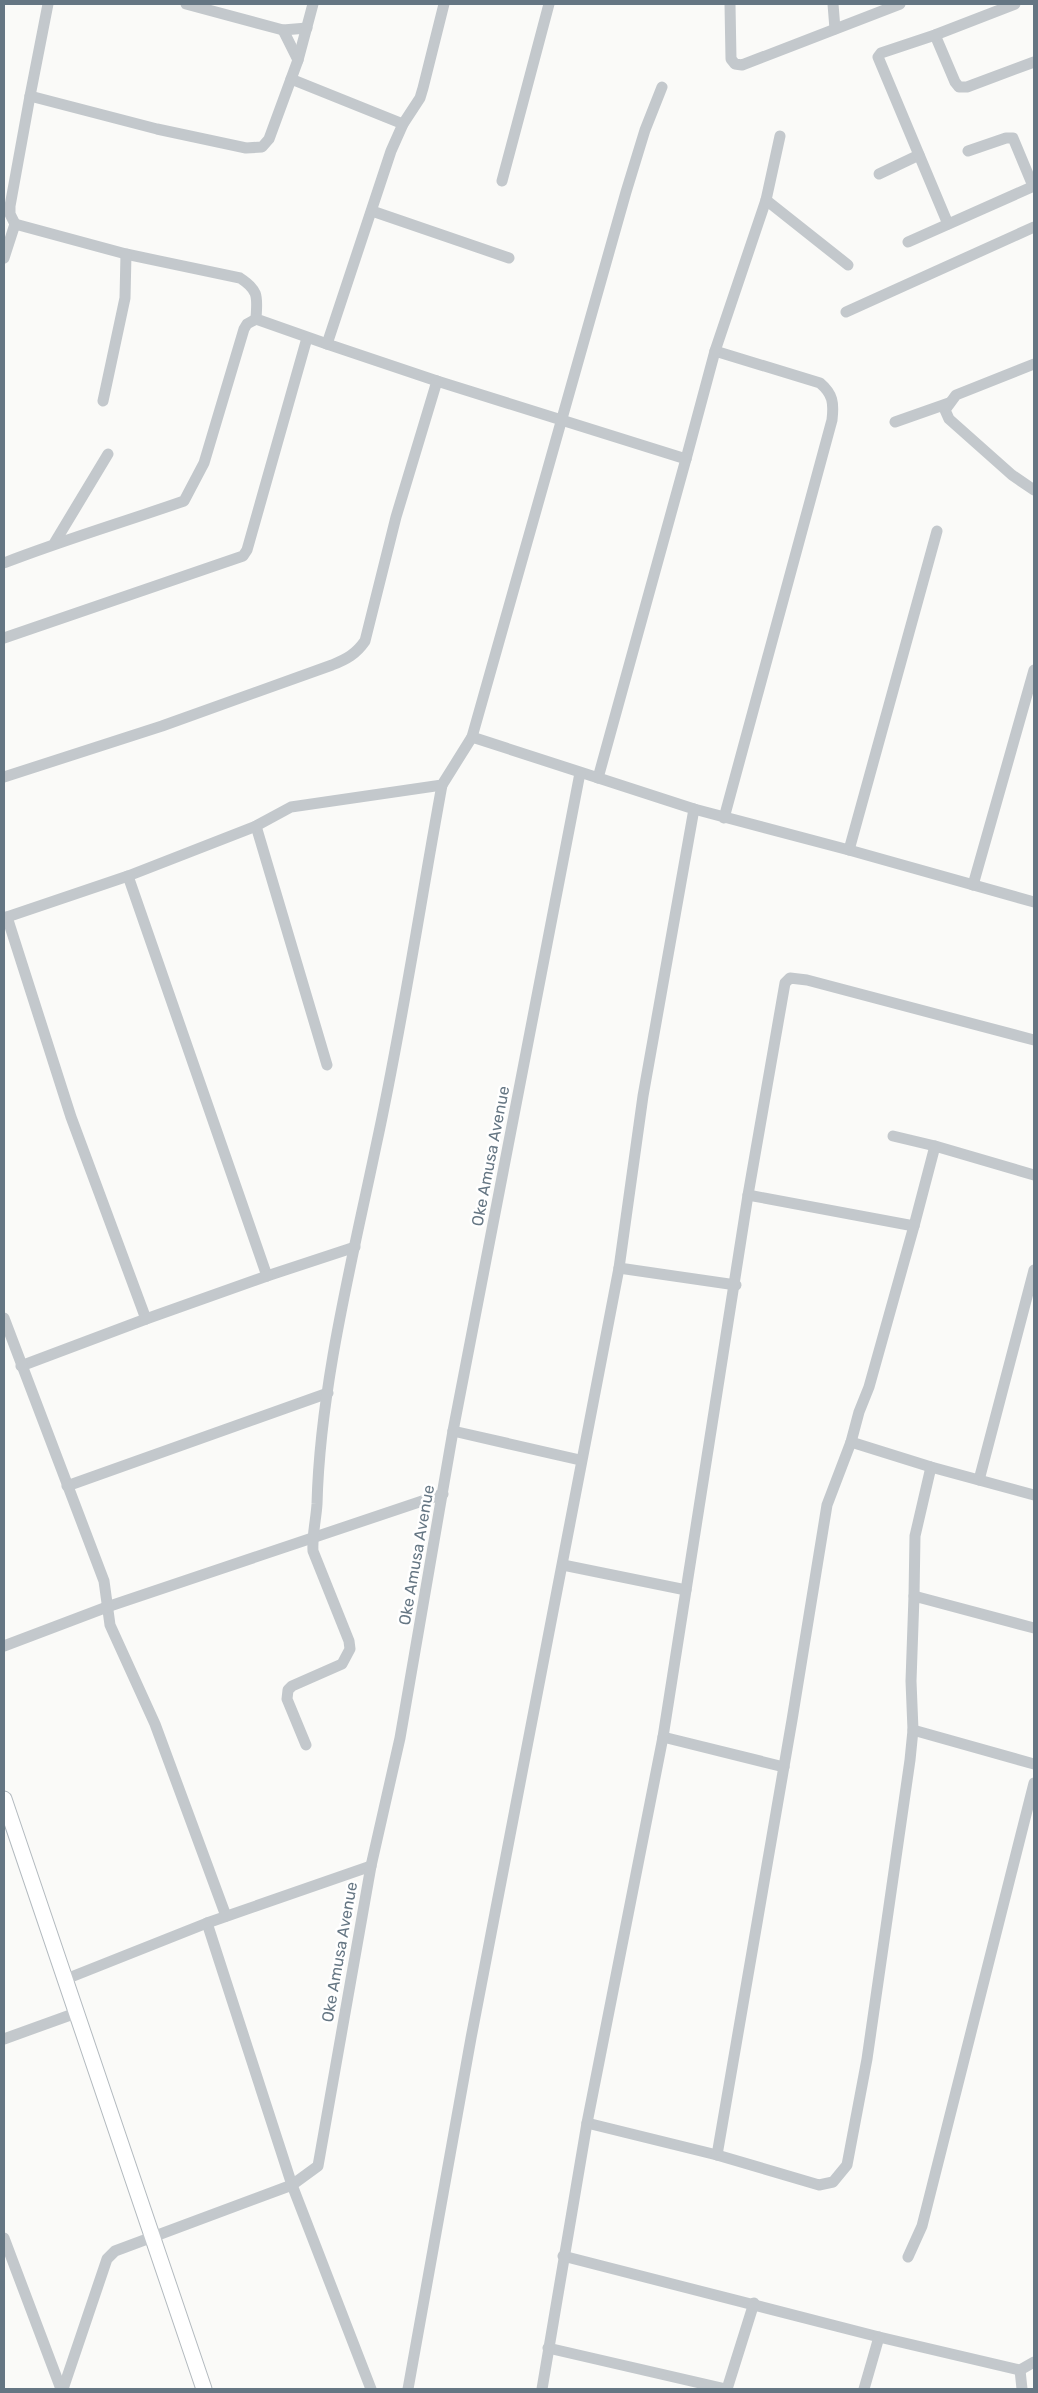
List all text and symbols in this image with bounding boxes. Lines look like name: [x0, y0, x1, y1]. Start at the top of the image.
street label: Oke Amusa Avenue: [468, 1084, 513, 1228]
street label: Oke Amusa Avenue: [395, 1483, 438, 1627]
street label: Oke Amusa Avenue: [318, 1880, 361, 2024]

